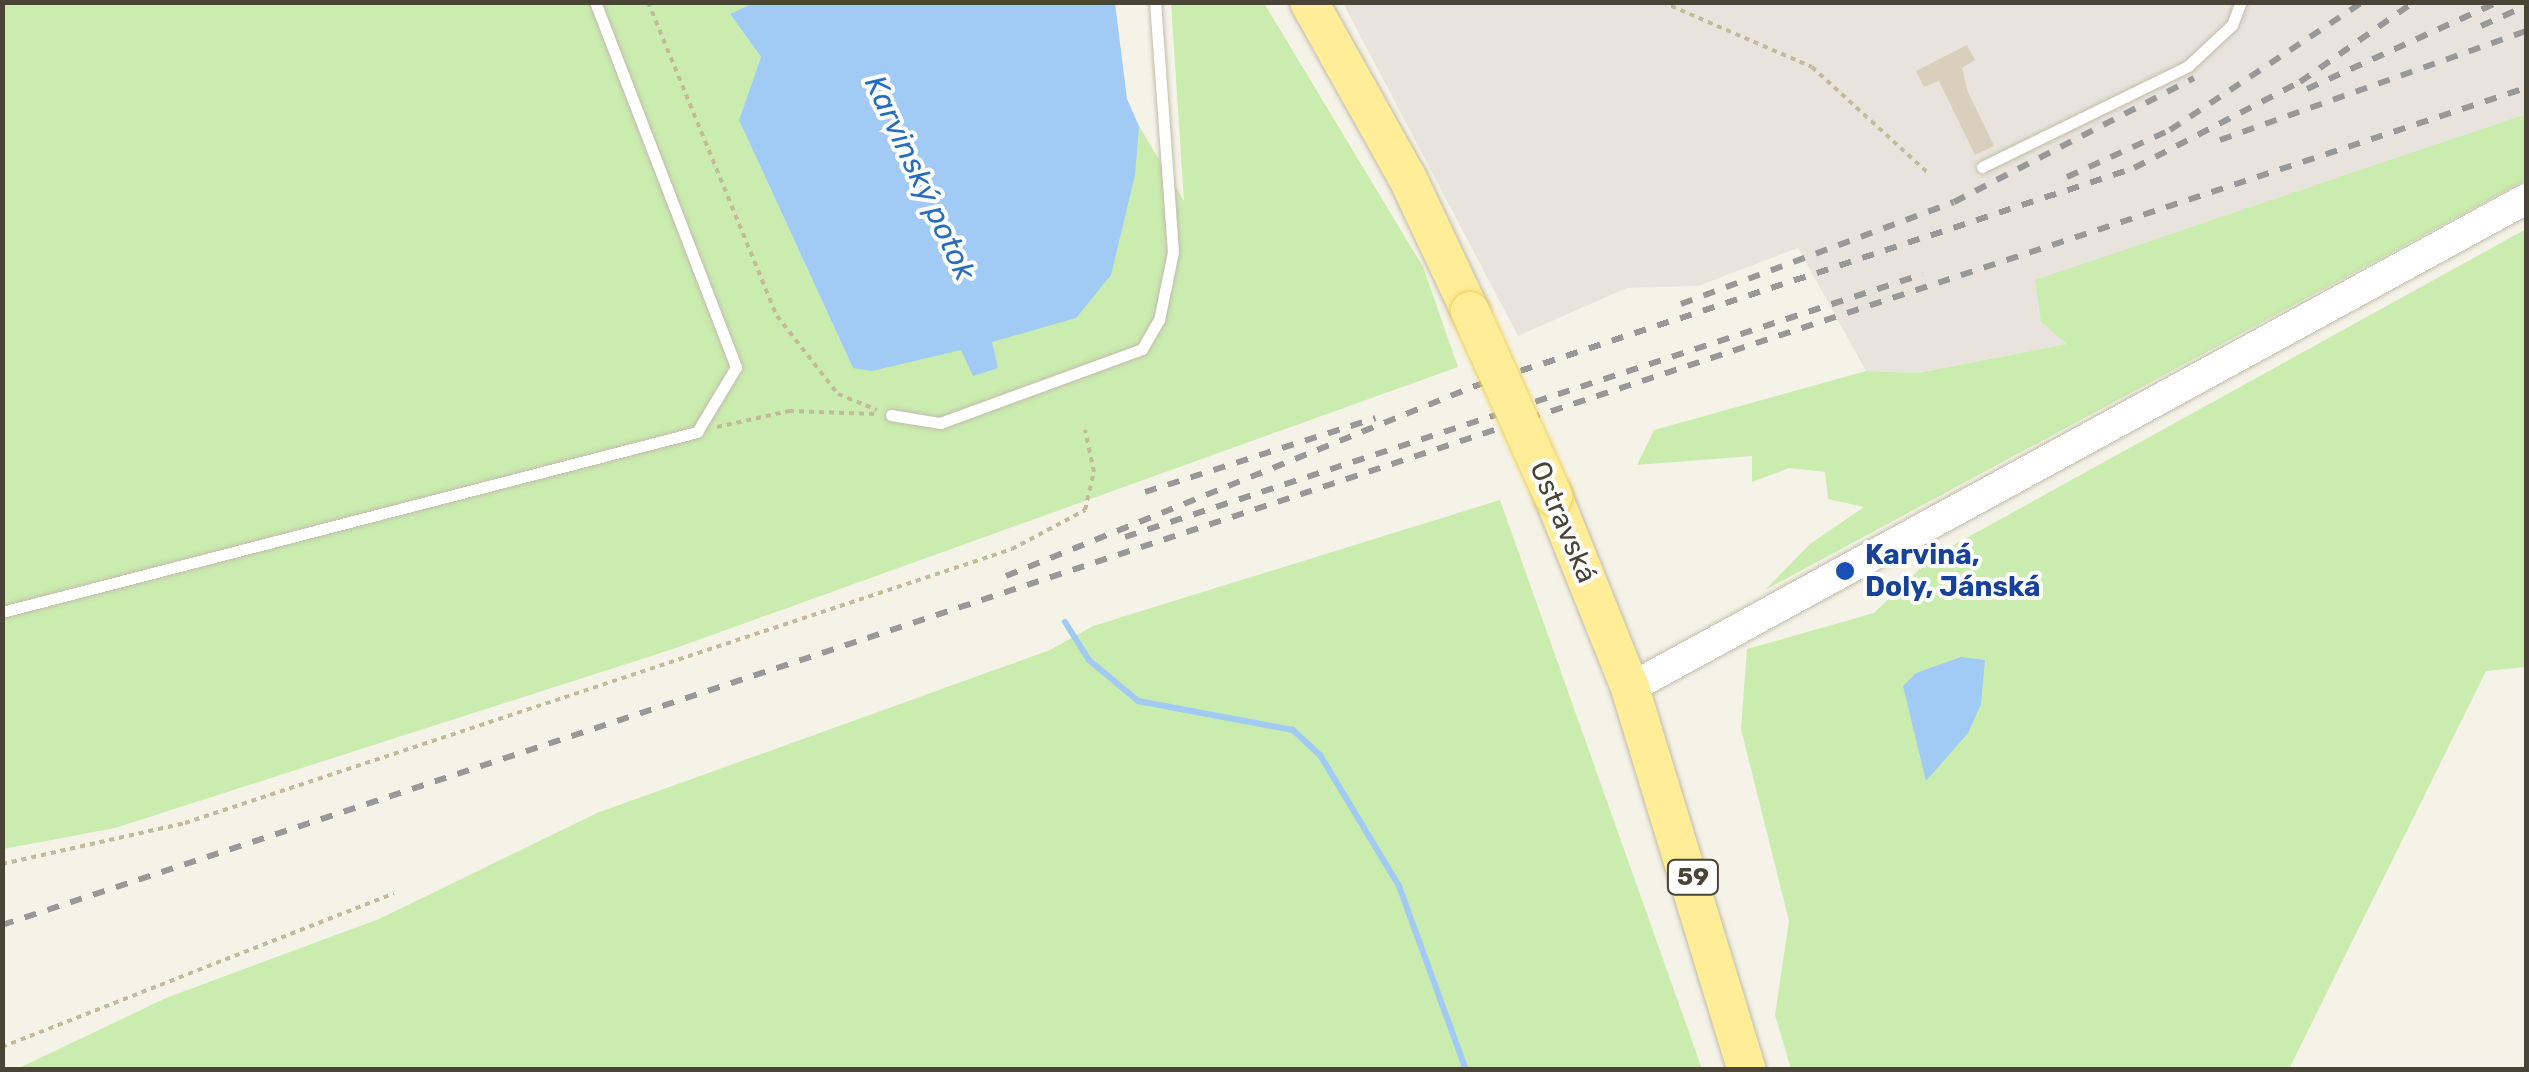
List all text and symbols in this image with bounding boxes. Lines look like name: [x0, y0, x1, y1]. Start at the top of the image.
water label: Karvinský potok: [857, 70, 983, 286]
street label: Ostravská: [1522, 456, 1604, 588]
place label: Karviná, Doly, Jánská: [1865, 538, 2041, 604]
marker: Karviná, Doly, Jánská: [1834, 560, 1856, 582]
road number: 59: [1666, 857, 1720, 897]

